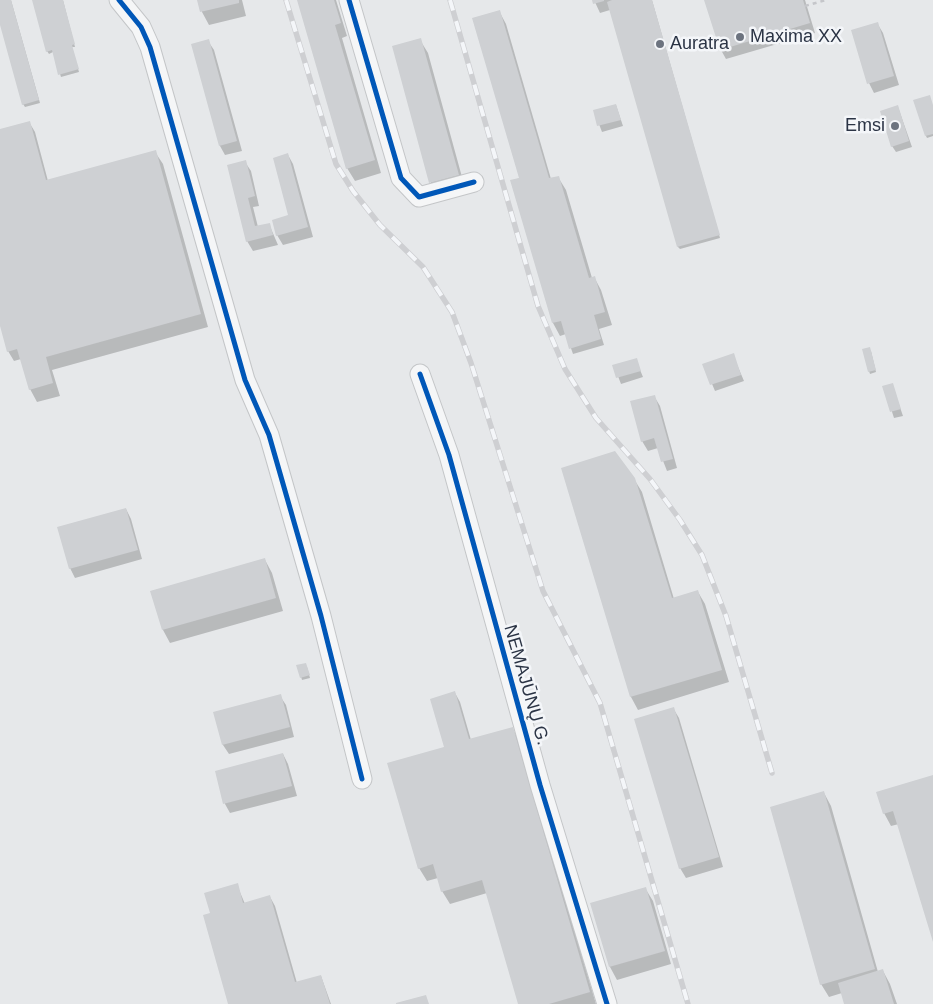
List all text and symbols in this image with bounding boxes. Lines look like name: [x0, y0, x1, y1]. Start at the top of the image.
place label: Maxima XX: [750, 26, 842, 48]
marker: Maxima XX: [734, 31, 746, 43]
place label: Auratra: [670, 33, 729, 55]
marker: Auratra: [654, 38, 666, 50]
place label: Emsi: [845, 115, 885, 137]
marker: Emsi: [889, 120, 901, 132]
street label: NEMAJŪNŲ G.: [499, 622, 553, 748]

